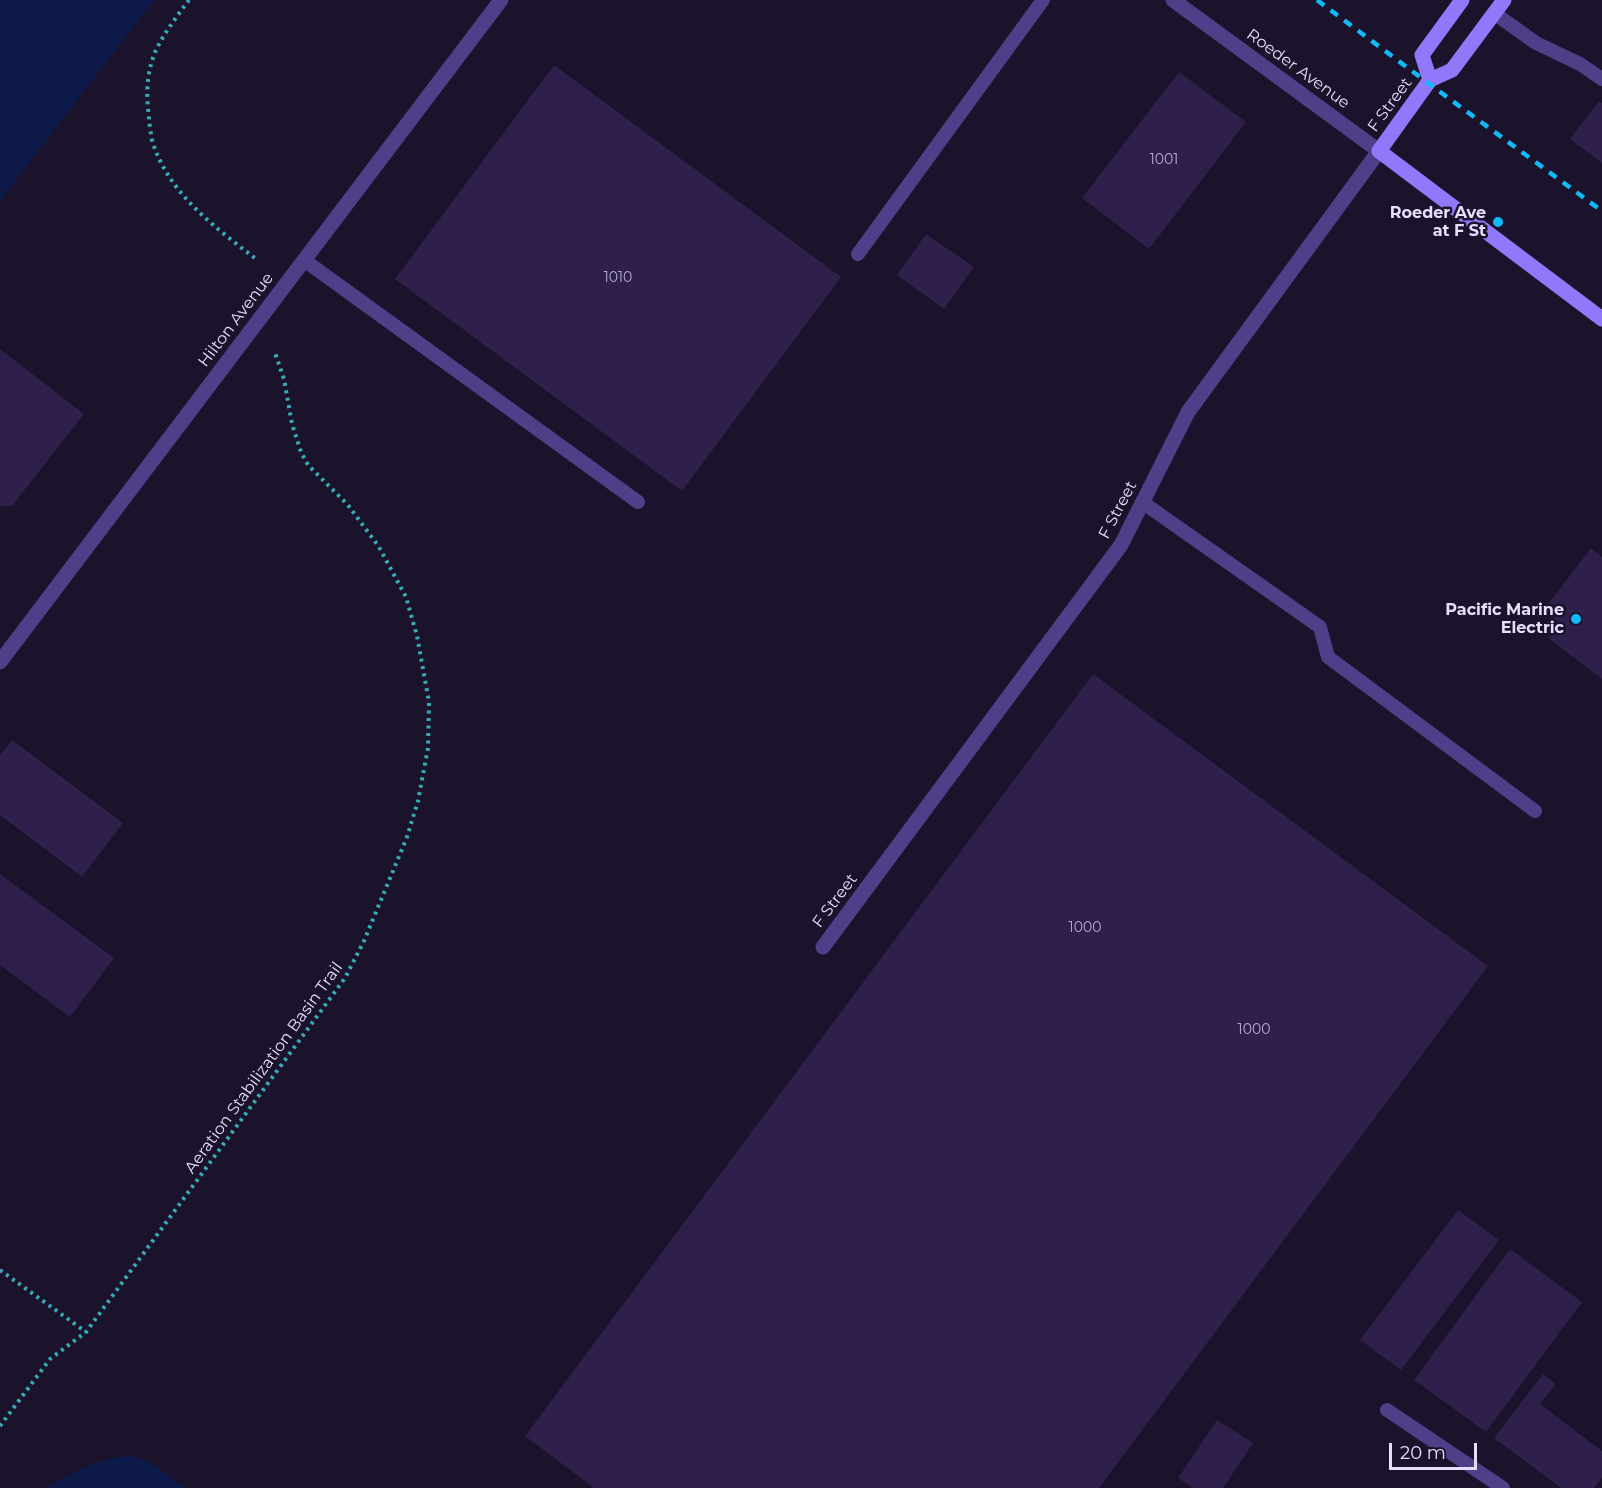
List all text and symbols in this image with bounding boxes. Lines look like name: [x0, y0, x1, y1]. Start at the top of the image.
street label: Roeder Avenue: [1243, 25, 1353, 113]
street label: F Street: [1364, 74, 1416, 136]
house number: 1001: [1150, 152, 1178, 168]
place label: Roeder Ave at F St: [1390, 203, 1486, 241]
marker: Roeder Ave at F St: [1491, 215, 1505, 229]
street label: Hilton Avenue: [194, 269, 278, 371]
house number: 1010: [604, 270, 632, 286]
street label: F Street: [1095, 478, 1141, 542]
place label: Pacific Marine Electric: [1445, 600, 1564, 638]
marker: Pacific Marine Electric: [1569, 612, 1583, 626]
street label: F Street: [808, 870, 862, 932]
house number: 1000: [1069, 920, 1101, 936]
street label: Aeration Stabilization Basin Trail: [181, 959, 347, 1177]
house number: 1000: [1238, 1022, 1270, 1038]
scale bar: [1392, 1431, 1480, 1469]
text: 20 m: [1400, 1442, 1446, 1464]

